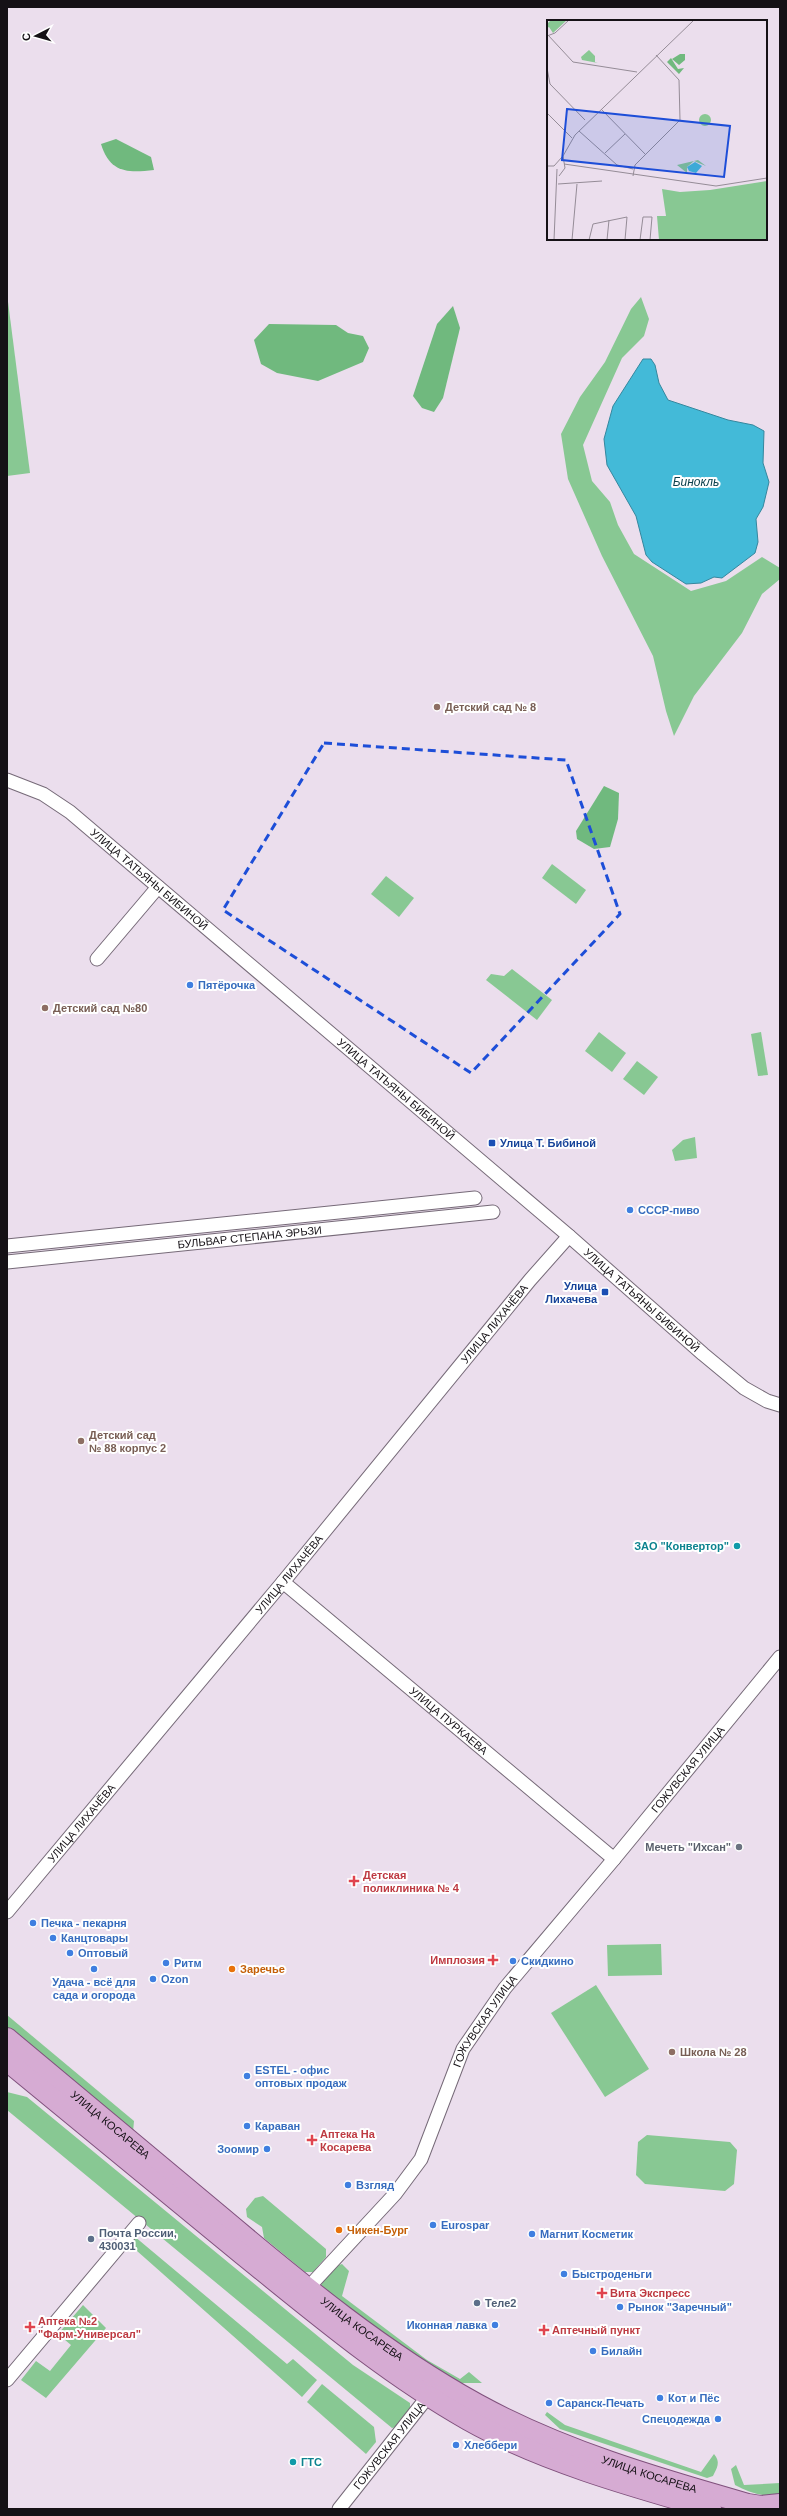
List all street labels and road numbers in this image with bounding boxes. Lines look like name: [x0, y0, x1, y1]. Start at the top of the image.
street label: УЛИЦА ТАТЬЯНЫ БИБИНОЙ: [88, 826, 210, 932]
street label: УЛИЦА ТАТЬЯНЫ БИБИНОЙ: [335, 1036, 457, 1142]
street label: БУЛЬВАР СТЕПАНА ЭРЬЗИ: [177, 1224, 322, 1250]
street label: УЛИЦА ТАТЬЯНЫ БИБИНОЙ: [582, 1246, 702, 1354]
street label: УЛИЦА ЛИХАЧЁВА: [459, 1281, 530, 1365]
street label: УЛИЦА ЛИХАЧЁВА: [253, 1532, 325, 1616]
street label: УЛИЦА ПУРКАЕВА: [407, 1685, 491, 1757]
street label: ГОЖУВСКАЯ УЛИЦА: [649, 1723, 727, 1815]
street label: УЛИЦА ЛИХАЧЁВА: [45, 1781, 118, 1865]
street label: ГОЖУВСКАЯ УЛИЦА: [451, 1972, 520, 2069]
street label: УЛИЦА КОСАРЕВА: [68, 2088, 153, 2161]
street label: УЛИЦА КОСАРЕВА: [318, 2295, 406, 2363]
street label: ГОЖУВСКАЯ УЛИЦА: [351, 2399, 428, 2492]
street label: УЛИЦА КОСАРЕВА: [600, 2453, 699, 2495]

